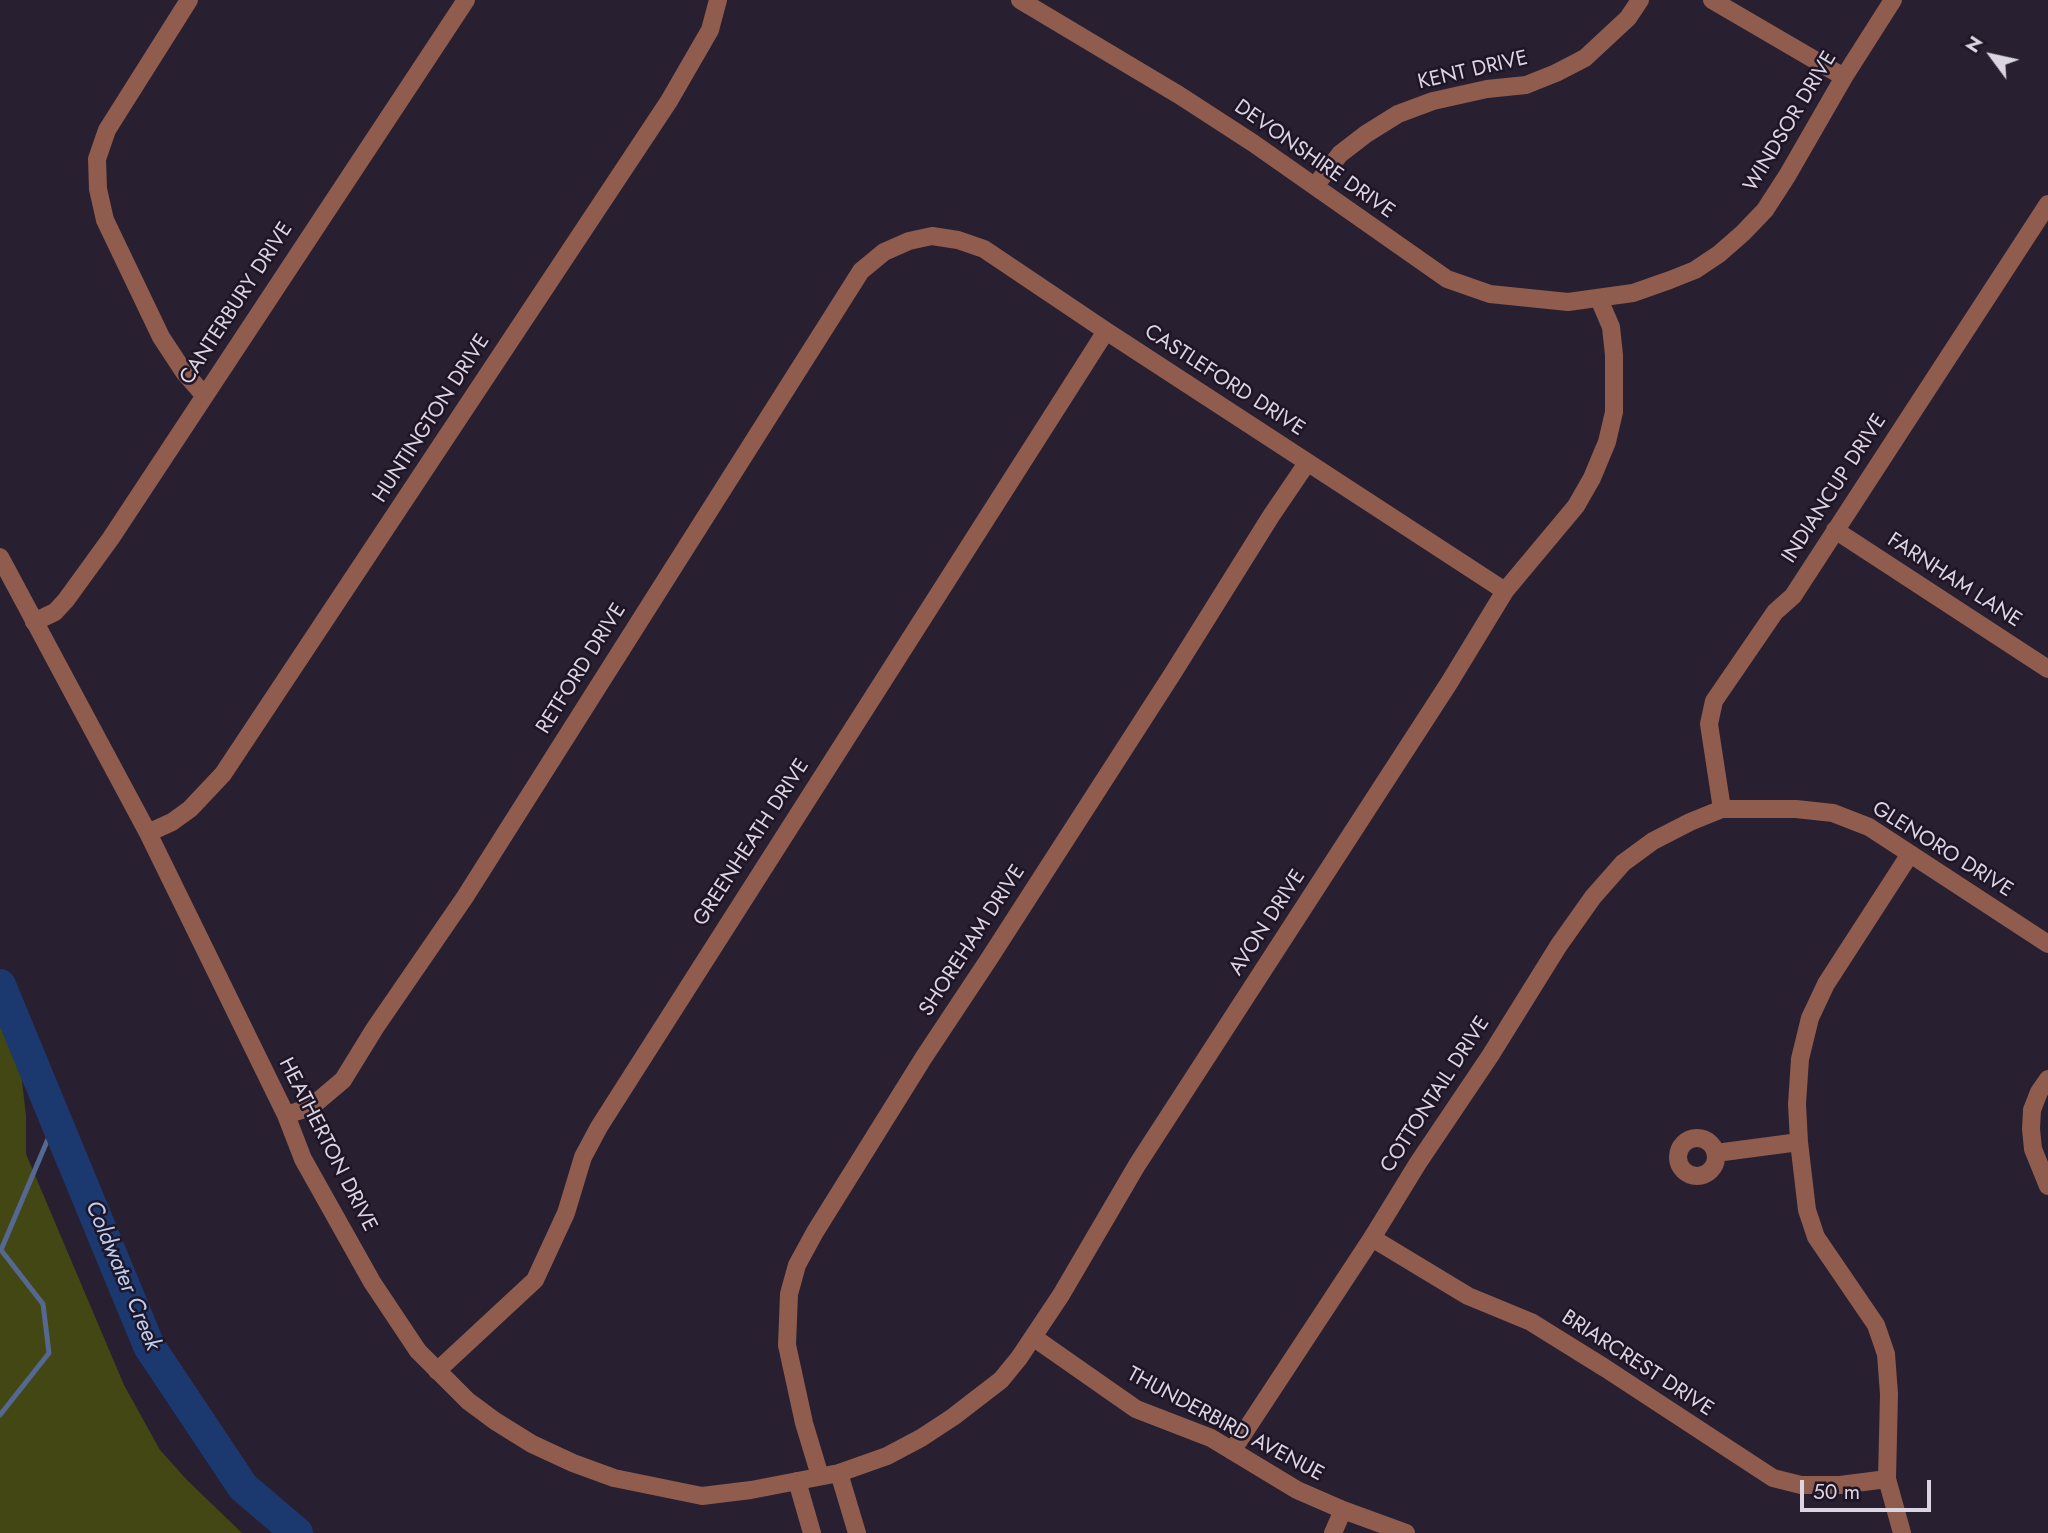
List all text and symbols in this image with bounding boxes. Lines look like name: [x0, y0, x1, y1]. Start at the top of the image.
north arrow: [1957, 21, 2027, 91]
text: N: [1959, 31, 1989, 58]
street label: KENT DRIVE: [1415, 46, 1531, 96]
street label: WINDSOR DRIVE: [1739, 47, 1843, 197]
street label: DEVONSHIRE DRIVE: [1229, 95, 1399, 225]
street label: CANTERBURY DRIVE: [175, 218, 299, 390]
street label: CASTLEFORD DRIVE: [1139, 320, 1309, 442]
street label: HUNTINGTON DRIVE: [368, 330, 496, 508]
street label: INDIANCUP DRIVE: [1777, 410, 1893, 568]
street label: FARNHAM LANE: [1882, 528, 2026, 634]
street label: RETFORD DRIVE: [532, 599, 632, 739]
street label: GREENHEATH DRIVE: [689, 755, 815, 931]
street label: GLENORO DRIVE: [1867, 797, 2017, 903]
street label: SHOREHAM DRIVE: [915, 861, 1031, 1021]
street label: AVON DRIVE: [1224, 865, 1312, 981]
street label: COTTONTAIL DRIVE: [1376, 1012, 1496, 1178]
street label: HEATHERTON DRIVE: [272, 1054, 382, 1236]
water label: Coldwater Creek: [78, 1197, 166, 1355]
street label: BRIARCREST DRIVE: [1556, 1305, 1718, 1423]
street label: THUNDERBIRD AVENUE: [1122, 1362, 1328, 1488]
scale bar: [1803, 1466, 1934, 1510]
text: 50 m: [1813, 1477, 1860, 1507]

